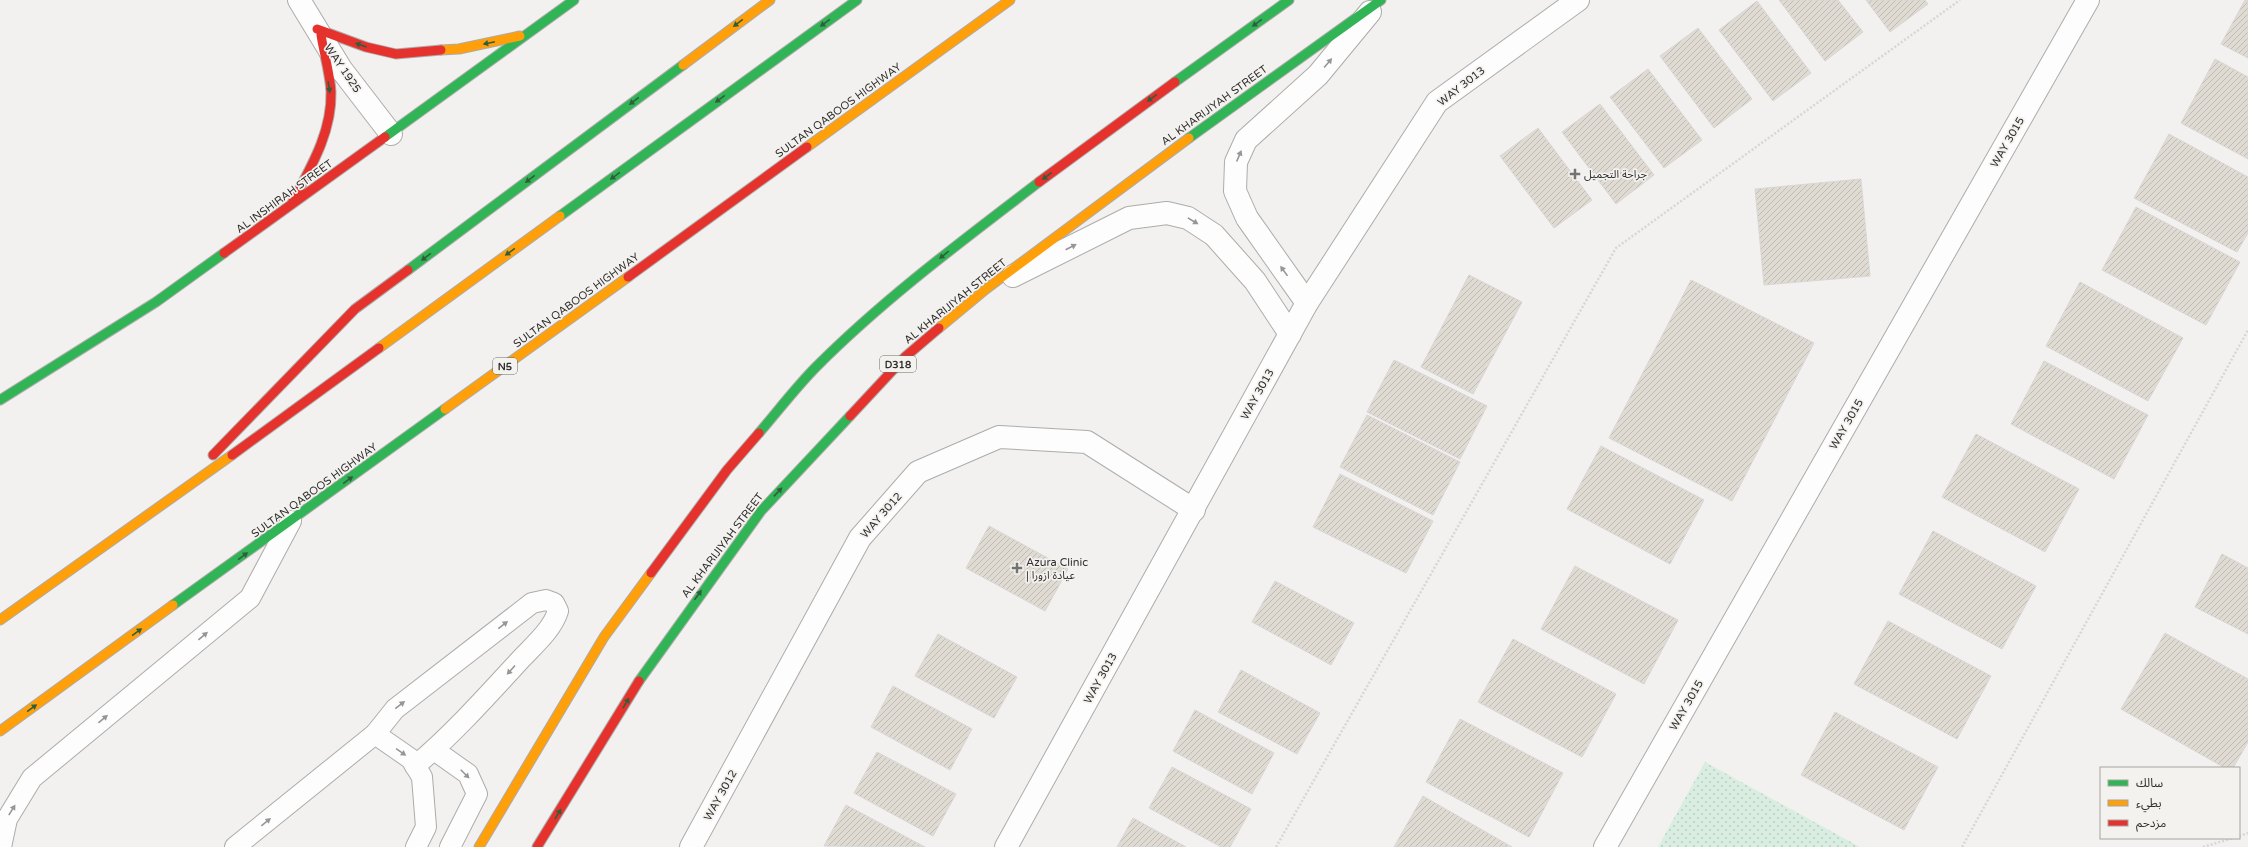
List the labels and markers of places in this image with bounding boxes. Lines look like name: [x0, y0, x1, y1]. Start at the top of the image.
marker: جراحة التجميل: [1569, 168, 1581, 180]
place label: جراحة التجميل: [1584, 168, 1647, 181]
place label: Azura Clinic | عيادة ازورا: [1026, 556, 1088, 582]
marker: Azura Clinic | عيادة ازورا: [1011, 562, 1023, 574]

